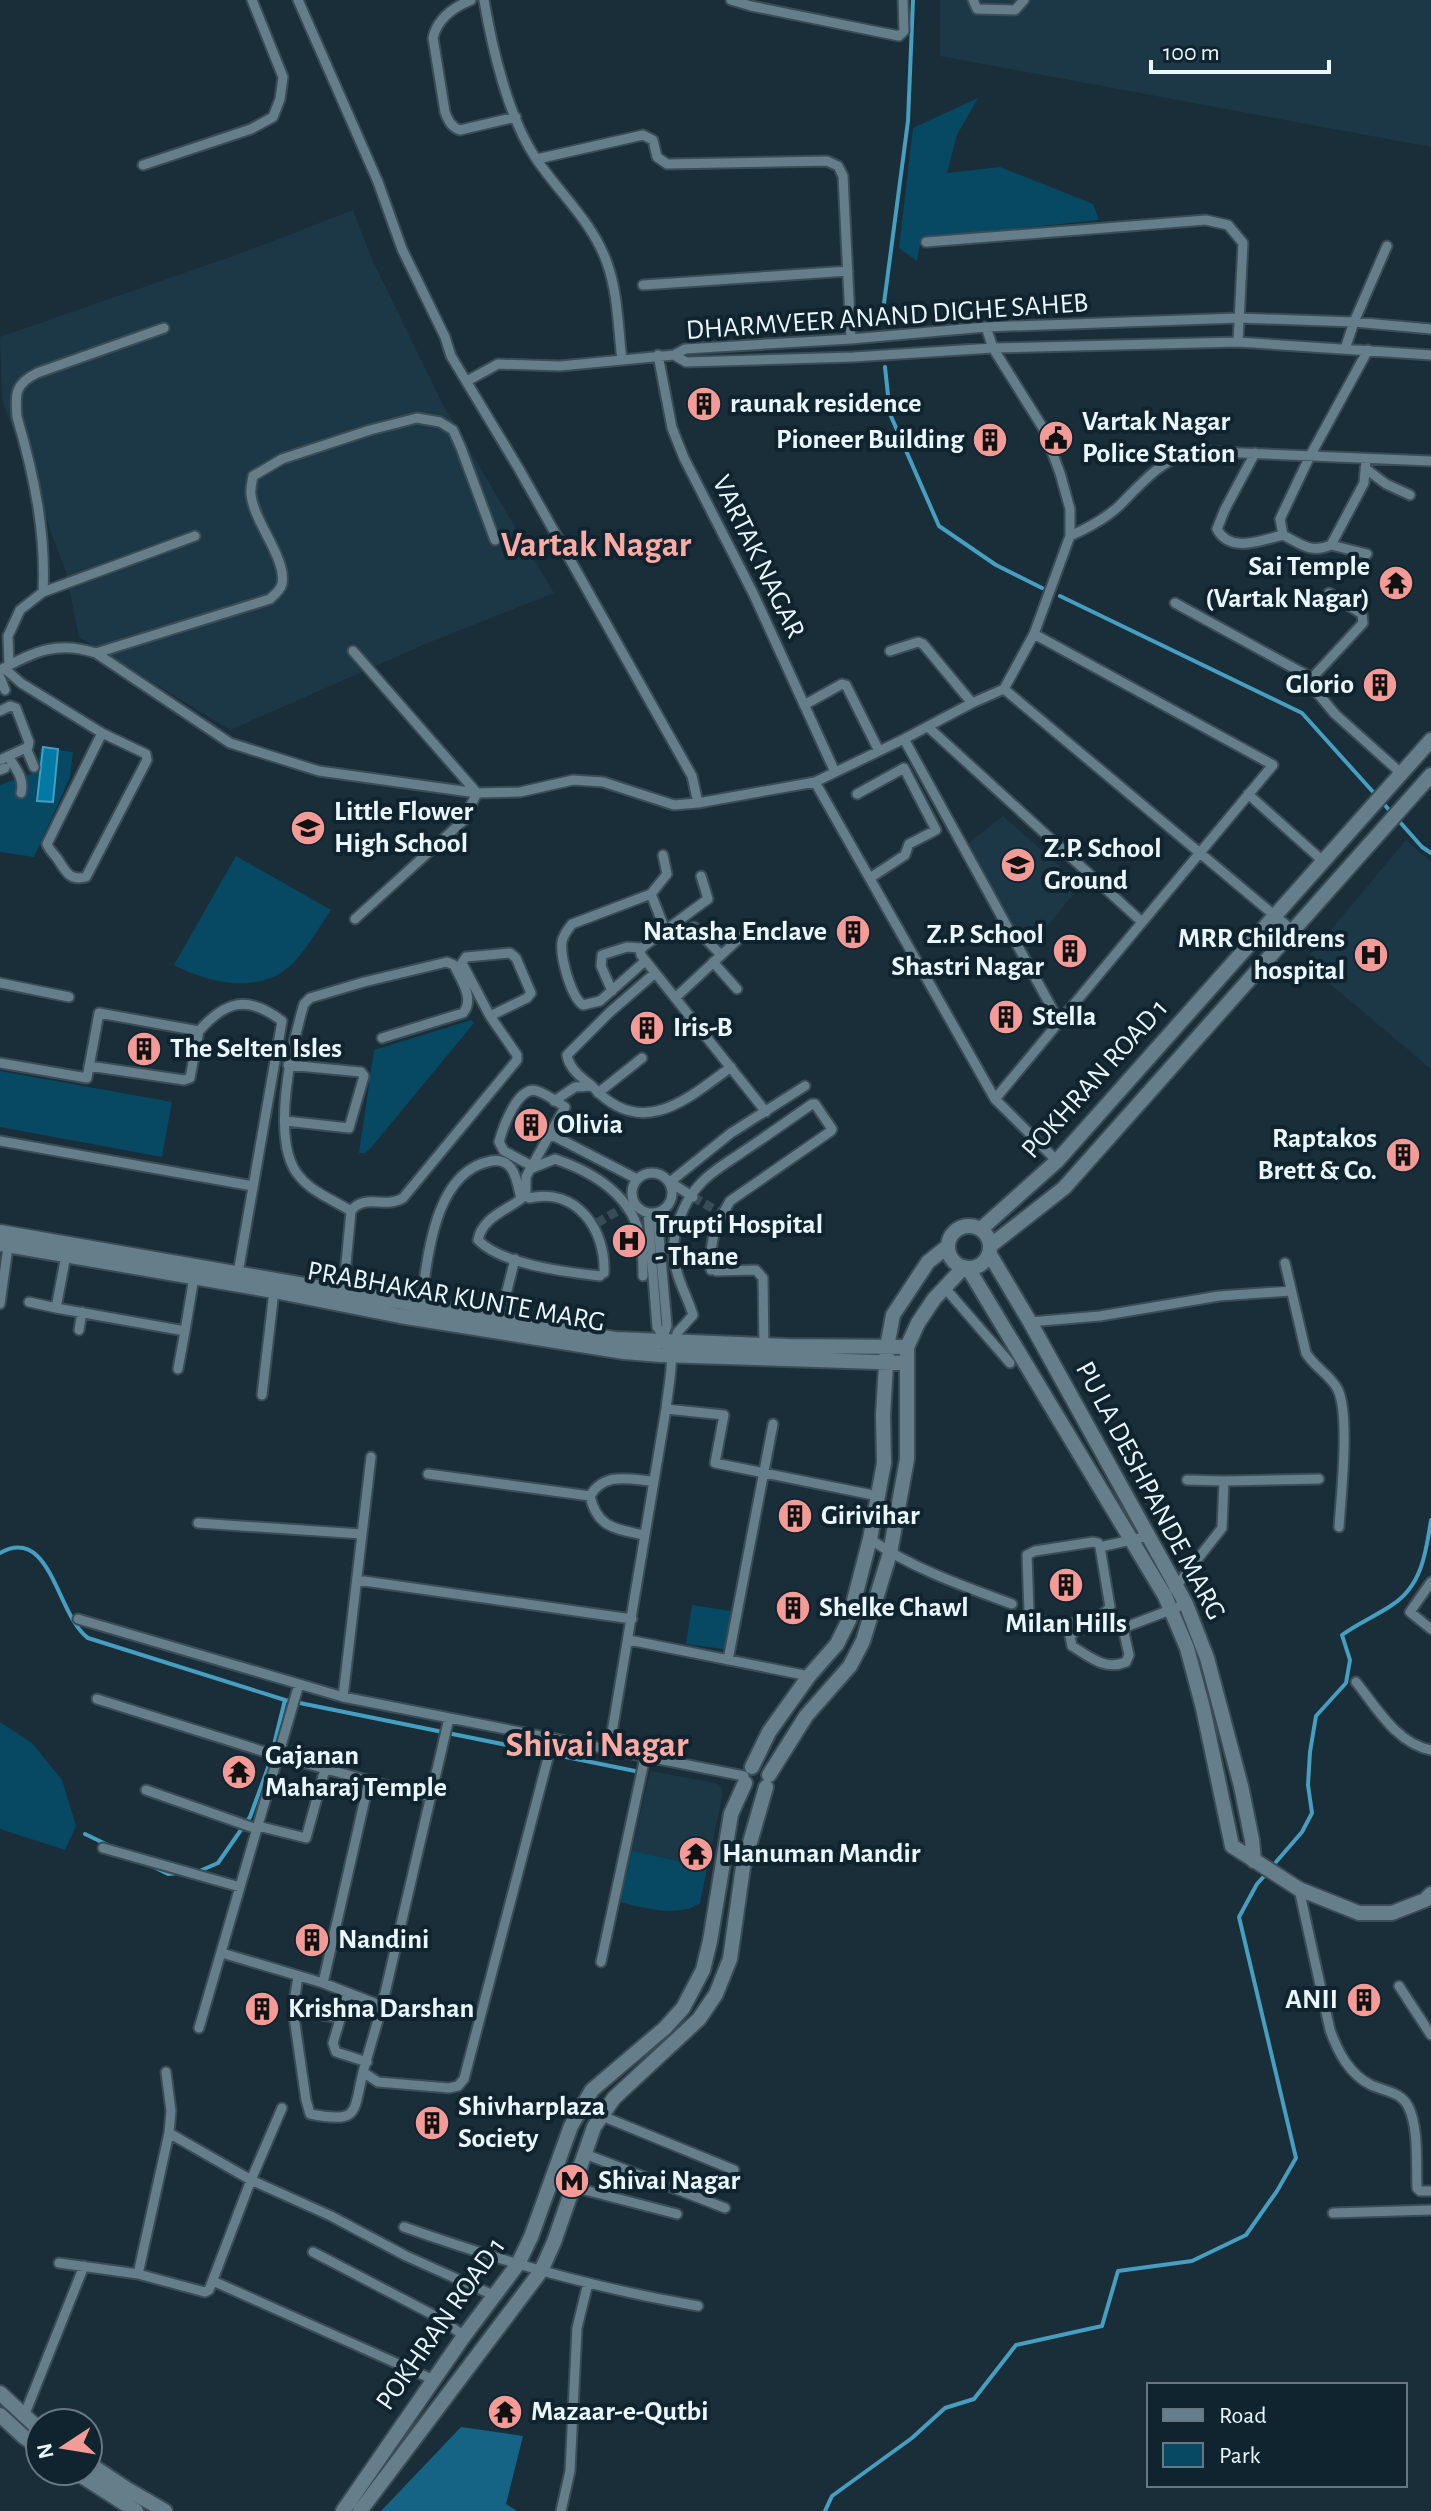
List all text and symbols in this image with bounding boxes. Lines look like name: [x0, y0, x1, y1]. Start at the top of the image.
scale bar: [1151, 24, 1329, 74]
text: 100 m: [1163, 41, 1220, 65]
street label: DHARMVEER ANAND DIGHE SAHEB: [685, 289, 1089, 345]
building icon: raunak residence: [685, 385, 723, 423]
place label: raunak residence: [730, 390, 922, 418]
place label: Vartak Nagar Police Station: [1082, 408, 1235, 468]
public building icon: Vartak Nagar Police Station: [1037, 419, 1075, 457]
building icon: Pioneer Building: [971, 421, 1009, 459]
place label: Pioneer Building: [776, 426, 965, 454]
street label: VARTAK NAGAR: [706, 471, 810, 643]
district label: Vartak Nagar: [501, 527, 692, 563]
place label: Sai Temple (Vartak Nagar): [1205, 553, 1370, 613]
temple icon: Sai Temple (Vartak Nagar): [1377, 564, 1415, 602]
building icon: Glorio: [1361, 666, 1399, 704]
place label: Glorio: [1286, 671, 1354, 699]
place label: Little Flower High School: [334, 798, 473, 858]
school or university icon: Little Flower High School: [289, 809, 327, 847]
place label: Z.P. School Ground: [1044, 835, 1162, 895]
school or university icon: Z.P. School Ground: [999, 846, 1037, 884]
building icon: Natasha Enclave: [834, 913, 872, 951]
place label: Natasha Enclave: [643, 918, 827, 946]
place label: Z.P. School Shastri Nagar: [891, 921, 1044, 981]
place label: MRR Childrens hospital: [1178, 925, 1345, 985]
building icon: Z.P. School Shastri Nagar: [1051, 932, 1089, 970]
hospital icon: MRR Childrens hospital: [1352, 936, 1390, 974]
street label: POKHRAN ROAD 1: [1017, 994, 1173, 1164]
building icon: Stella: [987, 998, 1025, 1036]
place label: Stella: [1032, 1003, 1097, 1031]
building icon: Iris-B: [628, 1009, 666, 1047]
place label: Iris-B: [673, 1014, 733, 1042]
building icon: The Selten Isles: [125, 1030, 163, 1068]
place label: The Selten Isles: [170, 1035, 342, 1063]
building icon: Olivia: [512, 1106, 550, 1144]
place label: Olivia: [557, 1111, 623, 1139]
place label: Raptakos Brett & Co.: [1257, 1125, 1377, 1185]
building icon: Raptakos Brett & Co.: [1384, 1136, 1422, 1174]
place label: Trupti Hospital - Thane: [655, 1211, 823, 1271]
hospital icon: Trupti Hospital - Thane: [610, 1222, 648, 1260]
street label: PRABHAKAR KUNTE MARG: [305, 1257, 607, 1337]
street label: PU LA DESHPANDE MARG: [1070, 1357, 1230, 1625]
building icon: Girivihar: [776, 1497, 814, 1535]
place label: Girivihar: [821, 1502, 920, 1530]
building icon: Milan Hills: [1047, 1566, 1085, 1604]
building icon: Shelke Chawl: [774, 1589, 812, 1627]
place label: Shelke Chawl: [819, 1594, 969, 1622]
place label: Milan Hills: [1005, 1610, 1127, 1638]
district label: Shivai Nagar: [506, 1727, 689, 1763]
place label: Gajanan Maharaj Temple: [265, 1742, 447, 1802]
temple icon: Gajanan Maharaj Temple: [220, 1753, 258, 1791]
temple icon: Hanuman Mandir: [677, 1835, 715, 1873]
place label: Hanuman Mandir: [722, 1840, 921, 1868]
building icon: Nandini: [293, 1921, 331, 1959]
place label: Nandini: [338, 1926, 429, 1954]
building icon: ANII: [1345, 1981, 1383, 2019]
place label: ANII: [1285, 1986, 1338, 2014]
building icon: Krishna Darshan: [243, 1990, 281, 2028]
place label: Krishna Darshan: [288, 1995, 474, 2023]
place label: Shivharplaza Society: [458, 2093, 605, 2153]
building icon: Shivharplaza Society: [413, 2104, 451, 2142]
metro station icon: Shivai Nagar: [553, 2162, 591, 2200]
place label: Shivai Nagar: [598, 2167, 741, 2195]
street label: POKHRAN ROAD 1: [371, 2233, 511, 2415]
legend: [1147, 2383, 1407, 2487]
temple icon: Mazaar-e-Qutbi: [486, 2393, 524, 2431]
place label: Mazaar-e-Qutbi: [531, 2398, 709, 2426]
text: Road: [1219, 2404, 1267, 2428]
north arrow: [24, 2407, 104, 2487]
text: N: [33, 2441, 58, 2461]
text: Park: [1219, 2444, 1260, 2468]

